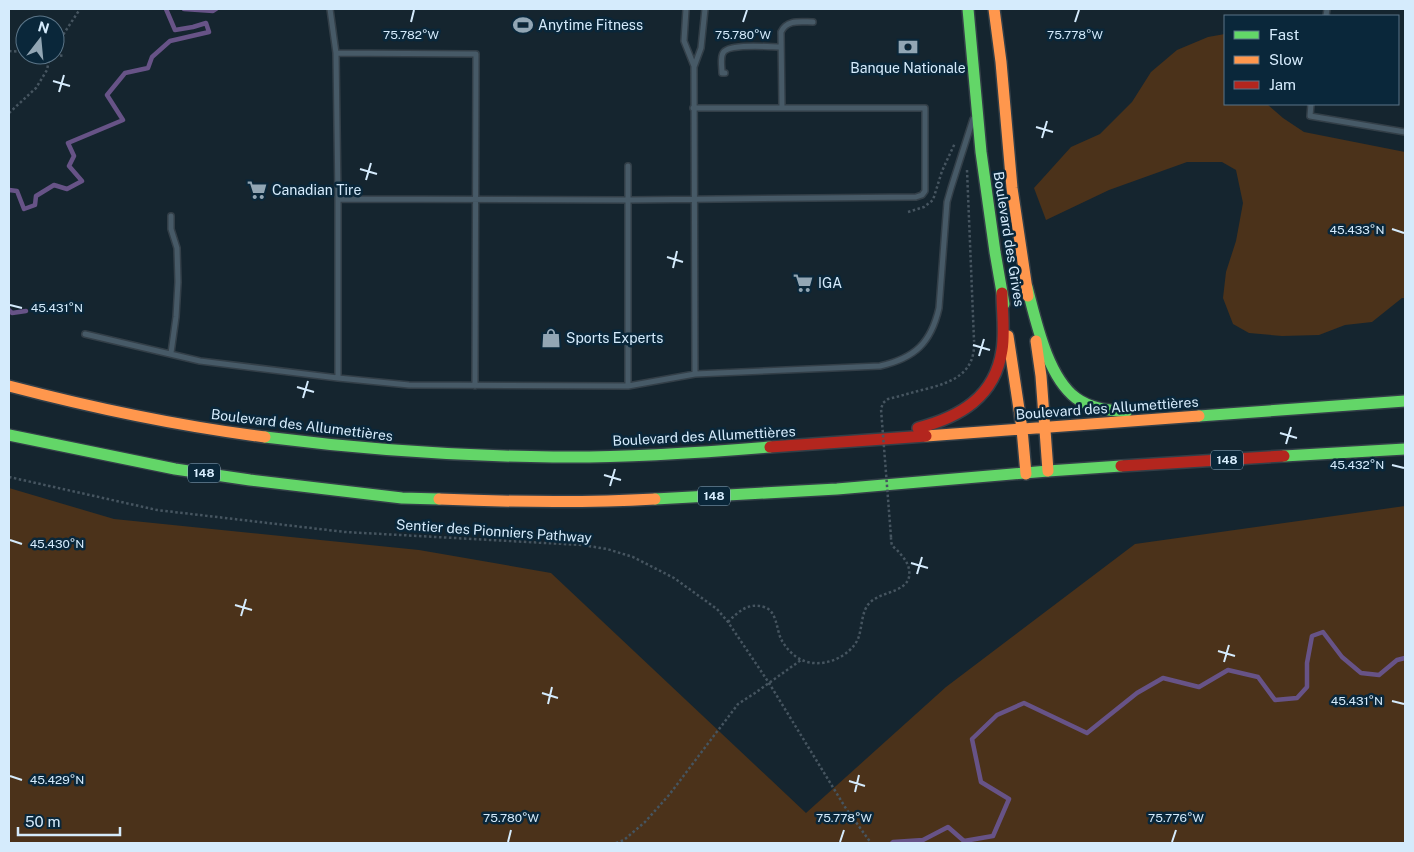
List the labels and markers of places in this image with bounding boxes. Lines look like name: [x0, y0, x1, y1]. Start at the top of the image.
sports icon: Anytime Fitness: [512, 14, 534, 36]
place label: Anytime Fitness: [538, 17, 643, 33]
bank icon: Banque Nationale: [897, 36, 919, 58]
place label: Banque Nationale: [850, 60, 966, 76]
supermarket icon: Canadian Tire: [246, 179, 268, 201]
place label: Canadian Tire: [272, 182, 361, 198]
supermarket icon: IGA: [792, 272, 814, 294]
place label: IGA: [818, 275, 842, 291]
shop icon: Sports Experts: [540, 327, 562, 349]
place label: Sports Experts: [566, 330, 663, 346]

